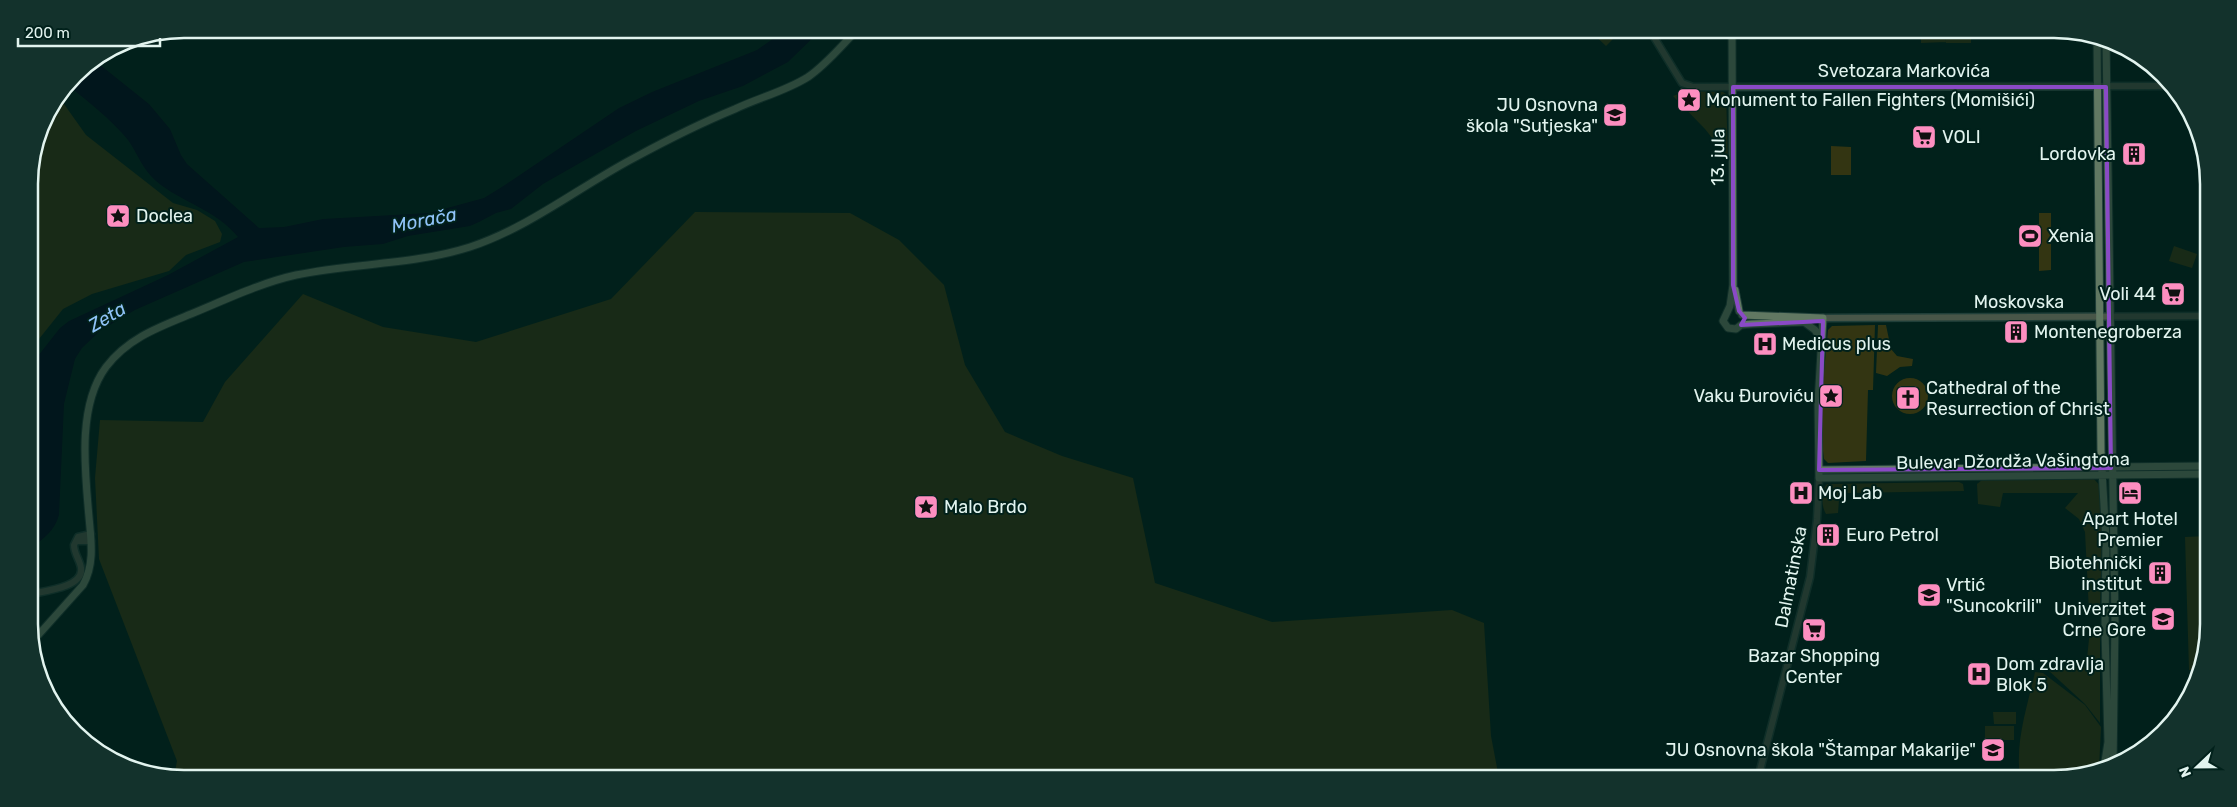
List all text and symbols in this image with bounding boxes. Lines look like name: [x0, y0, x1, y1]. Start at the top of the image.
scale bar: [18, 15, 160, 47]
text: 200 m: [25, 24, 70, 42]
street label: Svetozara Markovića: [1818, 60, 1990, 82]
place icon: Monument to Fallen Fighters (Momišići): [1676, 87, 1702, 113]
place label: Monument to Fallen Fighters (Momišići): [1706, 89, 2035, 111]
place label: JU Osnovna škola "Sutjeska": [1466, 94, 1598, 137]
school or university icon: JU Osnovna škola "Sutjeska": [1602, 102, 1628, 128]
supermarket icon: VOLI: [1911, 124, 1937, 150]
place label: VOLI: [1942, 126, 1981, 148]
street label: 13. jula: [1707, 128, 1729, 186]
building icon: Lordovka: [2121, 141, 2147, 167]
place label: Lordovka: [2039, 143, 2116, 165]
water label: Morača: [389, 202, 459, 238]
place icon: Doclea: [105, 203, 131, 229]
place label: Doclea: [136, 205, 193, 227]
sports icon: Xenia: [2017, 223, 2043, 249]
place label: Xenia: [2048, 225, 2094, 247]
supermarket icon: Voli 44: [2160, 281, 2186, 307]
place label: Voli 44: [2099, 283, 2156, 305]
street label: Moskovska: [1974, 291, 2064, 313]
water label: Zeta: [83, 297, 130, 338]
building icon: Montenegroberza: [2003, 319, 2029, 345]
place label: Montenegroberza: [2034, 321, 2182, 343]
hospital icon: Medicus plus: [1752, 331, 1778, 357]
place label: Medicus plus: [1782, 333, 1891, 355]
place label: Cathedral of the Resurrection of Christ: [1926, 377, 2110, 420]
place icon: Vaku Đuroviću: [1818, 383, 1844, 409]
place label: Vaku Đuroviću: [1694, 385, 1814, 407]
church icon: Cathedral of the Resurrection of Christ: [1895, 385, 1921, 411]
street label: Bulevar Džordža Vašingtona: [1896, 448, 2130, 474]
hospital icon: Moj Lab: [1788, 480, 1814, 506]
hotel icon: Apart Hotel Premier: [2117, 480, 2143, 506]
place label: Moj Lab: [1818, 482, 1882, 504]
place icon: Malo Brdo: [913, 494, 939, 520]
place label: Malo Brdo: [944, 496, 1027, 518]
place label: Apart Hotel Premier: [2082, 508, 2178, 551]
building icon: Euro Petrol: [1815, 522, 1841, 548]
street label: Dalmatinska: [1770, 524, 1812, 630]
place label: Euro Petrol: [1846, 524, 1939, 546]
place label: Biotehnički institut: [2048, 552, 2142, 595]
building icon: Biotehnički institut: [2147, 560, 2173, 586]
place label: Vrtić "Suncokrili": [1946, 574, 2042, 617]
school or university icon: Vrtić "Suncokrili": [1916, 582, 1942, 608]
place label: Univerzitet Crne Gore: [2054, 598, 2146, 641]
school or university icon: Univerzitet Crne Gore: [2150, 606, 2176, 632]
supermarket icon: Bazar Shopping Center: [1801, 617, 1827, 643]
place label: Bazar Shopping Center: [1748, 645, 1880, 688]
place label: Dom zdravlja Blok 5: [1996, 653, 2104, 696]
hospital icon: Dom zdravlja Blok 5: [1966, 661, 1992, 687]
school or university icon: JU Osnovna škola "Štampar Makarije": [1980, 737, 2006, 763]
place label: JU Osnovna škola "Štampar Makarije": [1665, 739, 1976, 761]
north arrow: [2172, 742, 2222, 792]
text: N: [2176, 764, 2195, 780]

